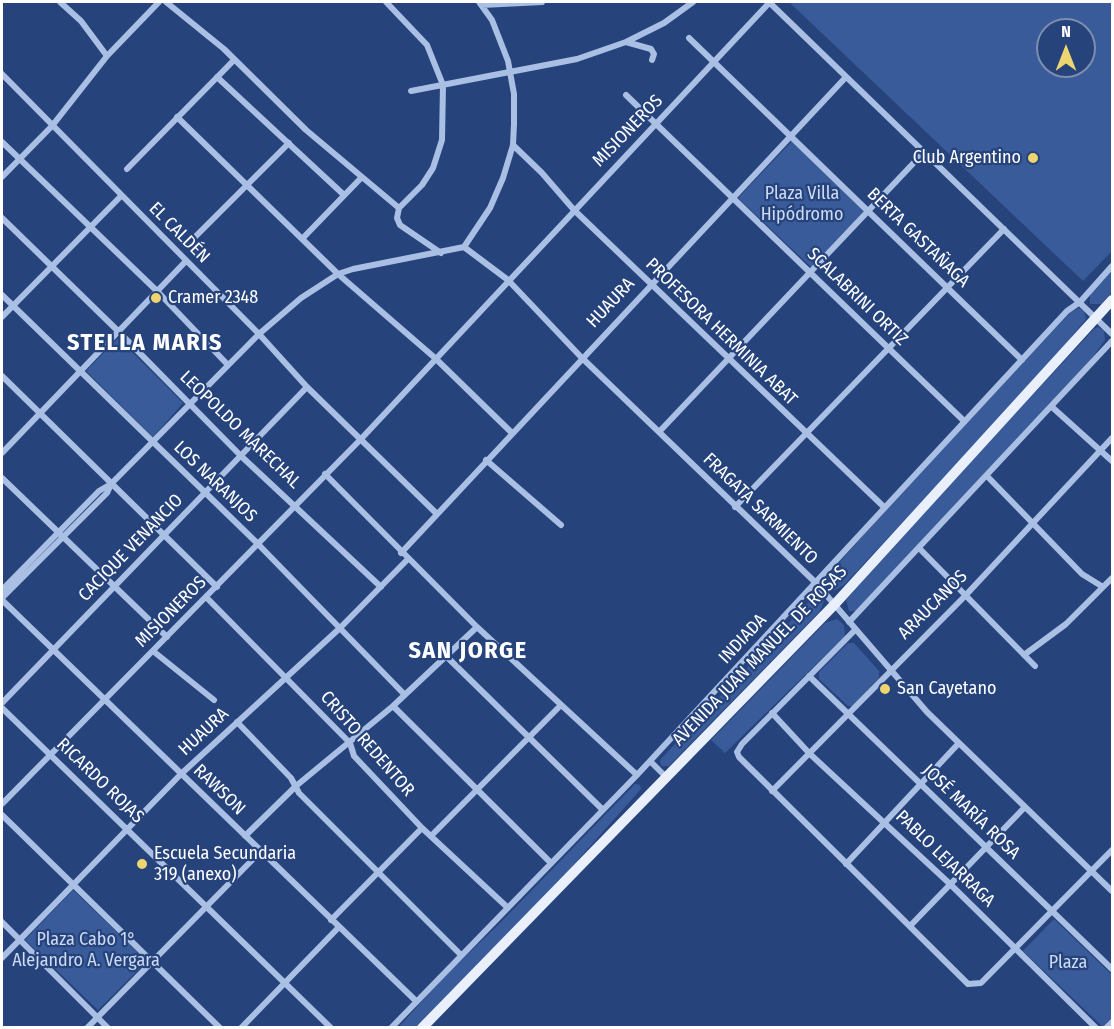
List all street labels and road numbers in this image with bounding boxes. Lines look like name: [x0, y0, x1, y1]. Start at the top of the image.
street label: MISIONEROS: [588, 91, 668, 171]
street label: BERTA GASTAÑAGA: [862, 184, 974, 292]
street label: EL CALDÉN: [144, 198, 214, 268]
street label: SCALABRINI ORTIZ: [802, 244, 912, 350]
street label: PROFESORA HERMINIA ABAT: [641, 254, 801, 410]
street label: HUAURA: [582, 274, 640, 332]
street label: LEOPOLDO MARECHAL: [175, 367, 305, 493]
street label: LOS NARANJOS: [169, 437, 261, 527]
street label: FRAGATA SARMIENTO: [698, 449, 822, 569]
street label: CACIQUE VENANCIO: [74, 490, 188, 606]
street label: AVENIDA JUAN MANUEL DE ROSAS: [668, 561, 852, 751]
street label: ARAUCANOS: [894, 566, 972, 644]
street label: MISIONEROS: [131, 572, 211, 652]
street label: INDIADA: [715, 610, 771, 668]
street label: CRISTO REDENTOR: [315, 687, 419, 801]
street label: HUAURA: [175, 703, 233, 761]
street label: RICARDO ROJAS: [52, 734, 148, 828]
street label: RAWSON: [189, 760, 249, 820]
street label: JOSÉ MARÍA ROSA: [918, 760, 1024, 864]
street label: PABLO LEJARRAGA: [891, 806, 999, 912]

